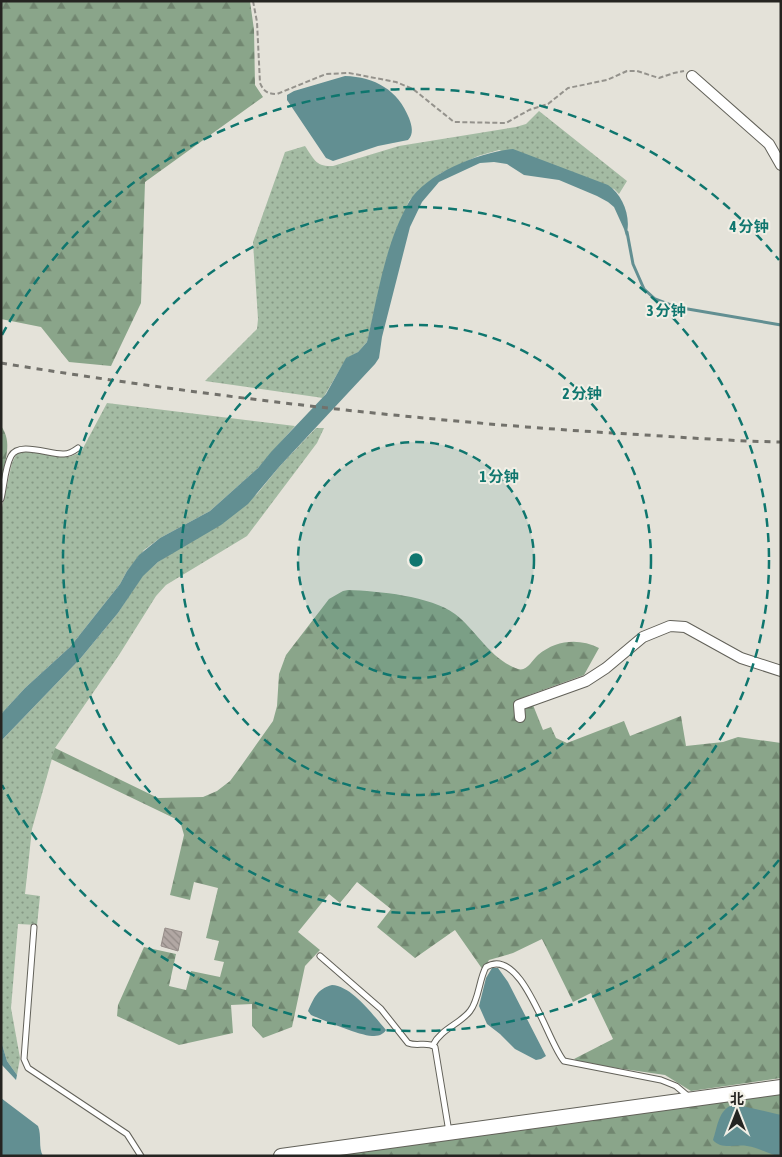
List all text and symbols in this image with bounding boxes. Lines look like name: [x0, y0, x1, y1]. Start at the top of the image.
text: 4 分钟: [728, 218, 769, 235]
text: 3 分钟: [646, 302, 686, 319]
text: 2 分钟: [562, 385, 602, 402]
text: 1 分钟: [479, 468, 519, 485]
centre of rings: [407, 551, 425, 569]
north arrow: [712, 1087, 762, 1137]
text: 北: [730, 1091, 744, 1107]

